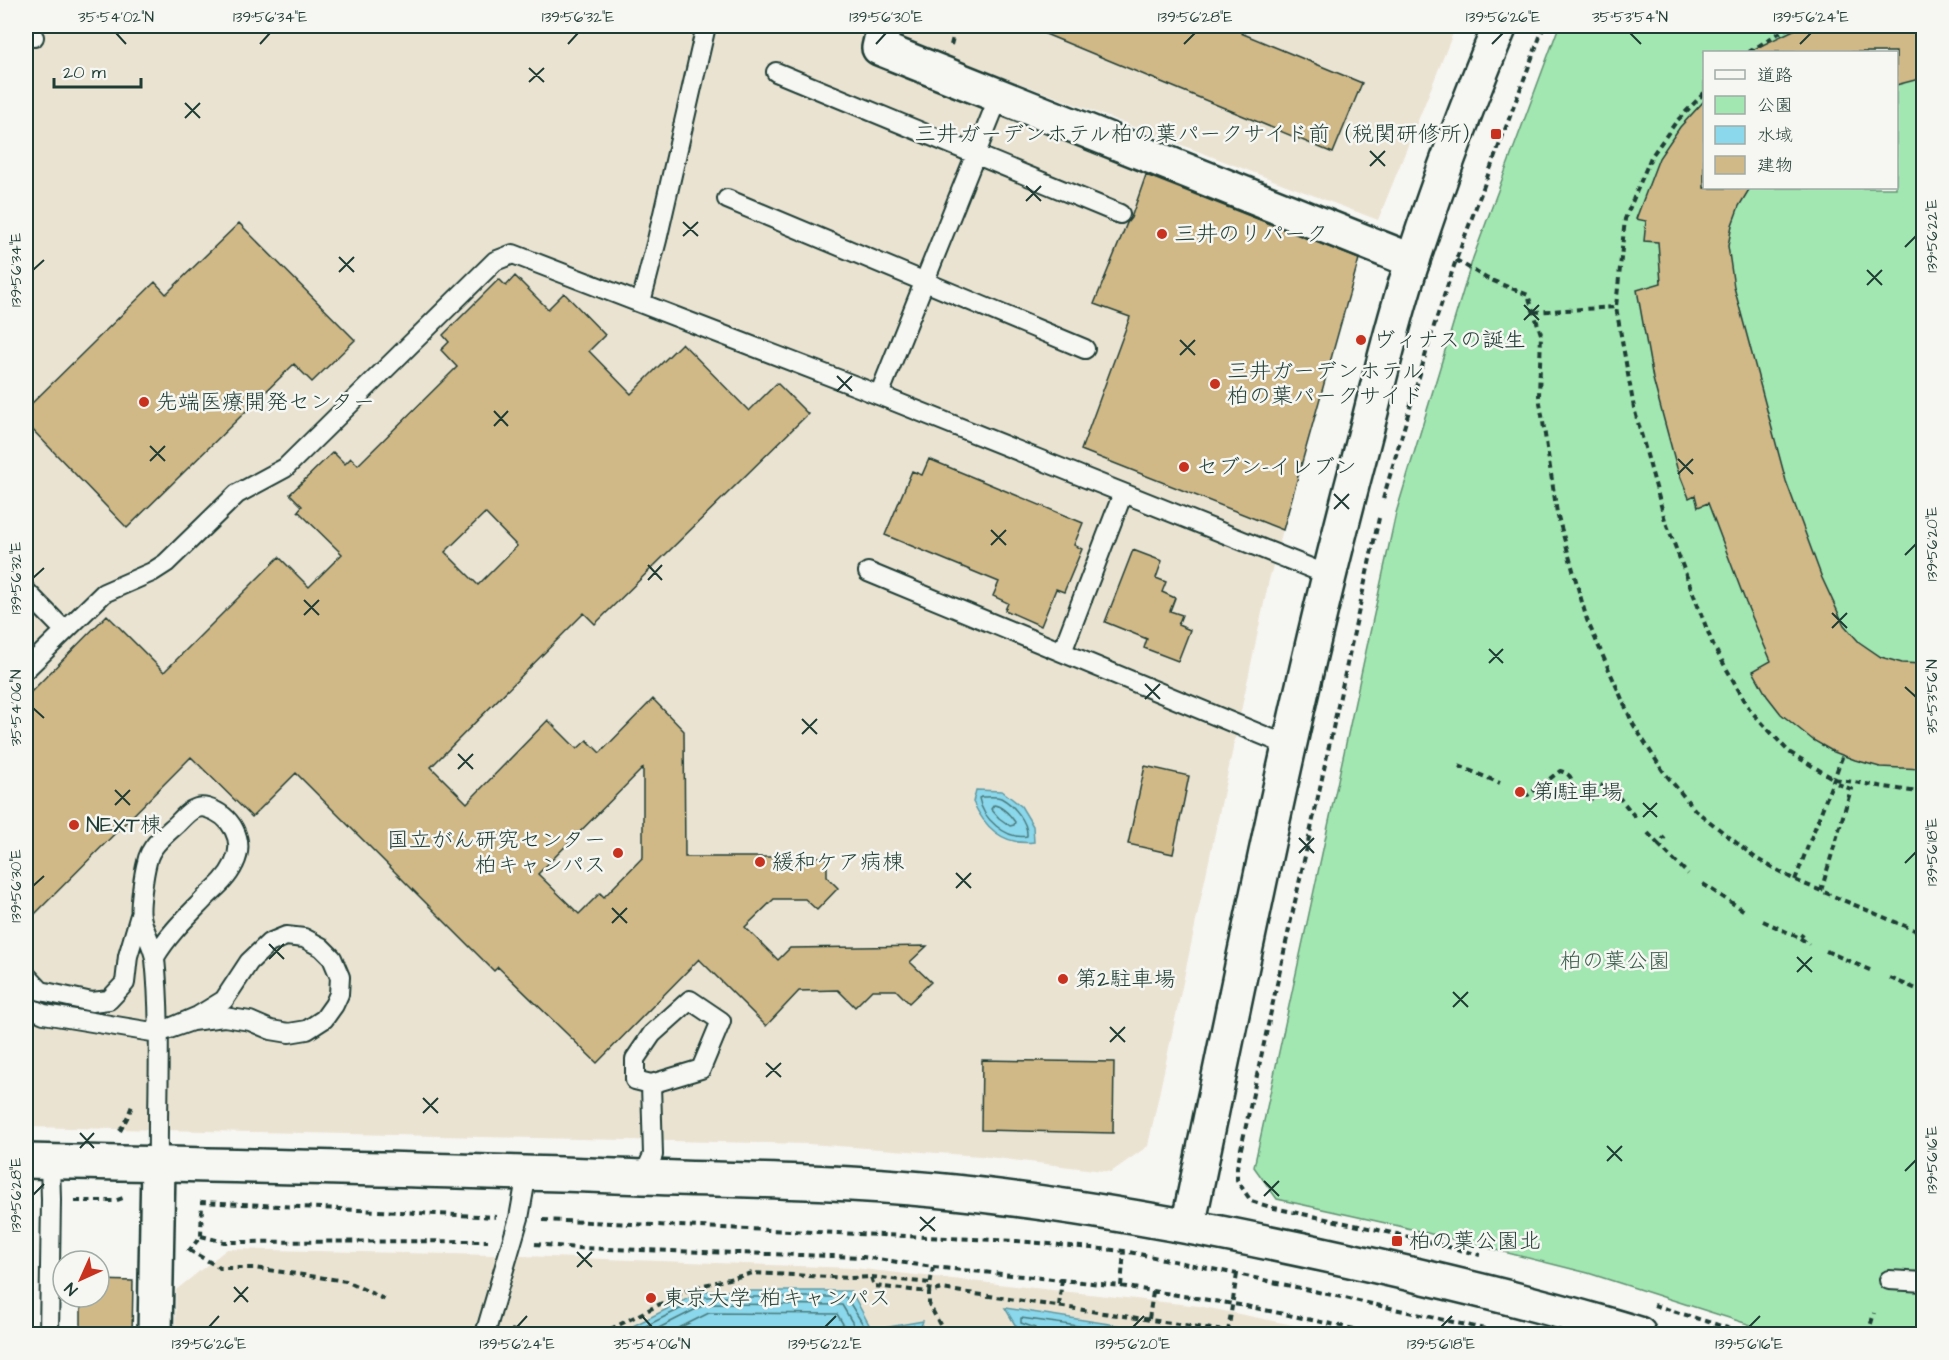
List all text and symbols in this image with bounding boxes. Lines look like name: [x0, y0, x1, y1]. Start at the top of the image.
text: 35°54'02"N: [78, 7, 154, 28]
text: 139°56'34"E: [233, 7, 307, 28]
text: 139°56'32"E: [542, 7, 614, 28]
text: 139°56'30"E: [849, 7, 923, 28]
text: 139°56'28"E: [1158, 7, 1232, 28]
text: 139°56'26"E: [1466, 7, 1540, 28]
text: 35°53'54"N: [1592, 7, 1668, 28]
text: 139°56'24"E: [1773, 7, 1849, 28]
scale bar: [54, 51, 141, 89]
legend: [1703, 51, 1898, 189]
text: 20 m: [63, 60, 106, 85]
text: 道路: [1757, 63, 1793, 88]
text: 公園: [1757, 93, 1793, 118]
place label: 三井ガーデンホテル柏の葉パークサイド前（税関研修所）: [914, 119, 1484, 150]
text: 水域: [1757, 123, 1793, 148]
marker: 三井ガーデンホテル柏の葉パークサイド前（税関研修所）: [1489, 127, 1503, 141]
text: 建物: [1757, 153, 1793, 178]
text: 139°56'22"E: [1922, 199, 1943, 273]
place label: 三井のリパーク: [1174, 219, 1328, 250]
marker: 三井のリパーク: [1155, 227, 1169, 241]
text: 139°56'34"E: [6, 233, 27, 307]
place label: ヴィナスの誕生: [1373, 325, 1526, 356]
marker: ヴィナスの誕生: [1354, 333, 1368, 347]
place label: 三井ガーデンホテル 柏の葉パークサイド: [1227, 356, 1424, 412]
marker: 三井ガーデンホテル 柏の葉パークサイド: [1208, 377, 1222, 391]
place label: 先端医療開発センター: [156, 387, 375, 418]
marker: 先端医療開発センター: [137, 395, 151, 409]
place label: セブン-イレブン: [1196, 452, 1357, 483]
marker: セブン-イレブン: [1177, 460, 1191, 474]
text: 139°56'20"E: [1922, 507, 1943, 581]
text: 139°56'32"E: [6, 542, 27, 614]
text: 35°53'56"N: [1922, 659, 1943, 735]
text: 35°54'06"N: [6, 670, 27, 746]
place label: 第1駐車場: [1532, 777, 1623, 808]
marker: 第1駐車場: [1513, 785, 1527, 799]
place label: NEXT棟: [86, 810, 162, 841]
marker: NEXT棟: [67, 818, 81, 832]
text: 139°56'18"E: [1922, 818, 1943, 886]
place label: 国立がん研究センター 柏キャンパス: [387, 825, 606, 881]
marker: 国立がん研究センター 柏キャンパス: [611, 846, 625, 860]
place label: 緩和ケア病棟: [772, 847, 904, 878]
text: 139°56'30"E: [6, 849, 27, 923]
marker: 緩和ケア病棟: [753, 855, 767, 869]
park label: 柏の葉公園: [1560, 946, 1670, 977]
place label: 第2駐車場: [1075, 964, 1176, 995]
marker: 第2駐車場: [1056, 972, 1070, 986]
text: 139°56'16"E: [1922, 1126, 1943, 1194]
text: 139°56'28"E: [6, 1158, 27, 1232]
place label: 柏の葉公園北: [1409, 1226, 1541, 1257]
marker: 柏の葉公園北: [1390, 1234, 1404, 1248]
north arrow: [51, 1249, 111, 1309]
text: N: [60, 1278, 82, 1300]
place label: 東京大学 柏キャンパス: [663, 1283, 891, 1314]
marker: 東京大学 柏キャンパス: [644, 1291, 658, 1305]
text: 139°56'26"E: [172, 1334, 246, 1355]
text: 139°56'24"E: [479, 1334, 555, 1355]
text: 35°54'06"N: [614, 1334, 690, 1355]
text: 139°56'22"E: [788, 1334, 862, 1355]
text: 139°56'20"E: [1096, 1334, 1170, 1355]
text: 139°56'18"E: [1407, 1334, 1475, 1355]
text: 139°56'16"E: [1715, 1334, 1783, 1355]

